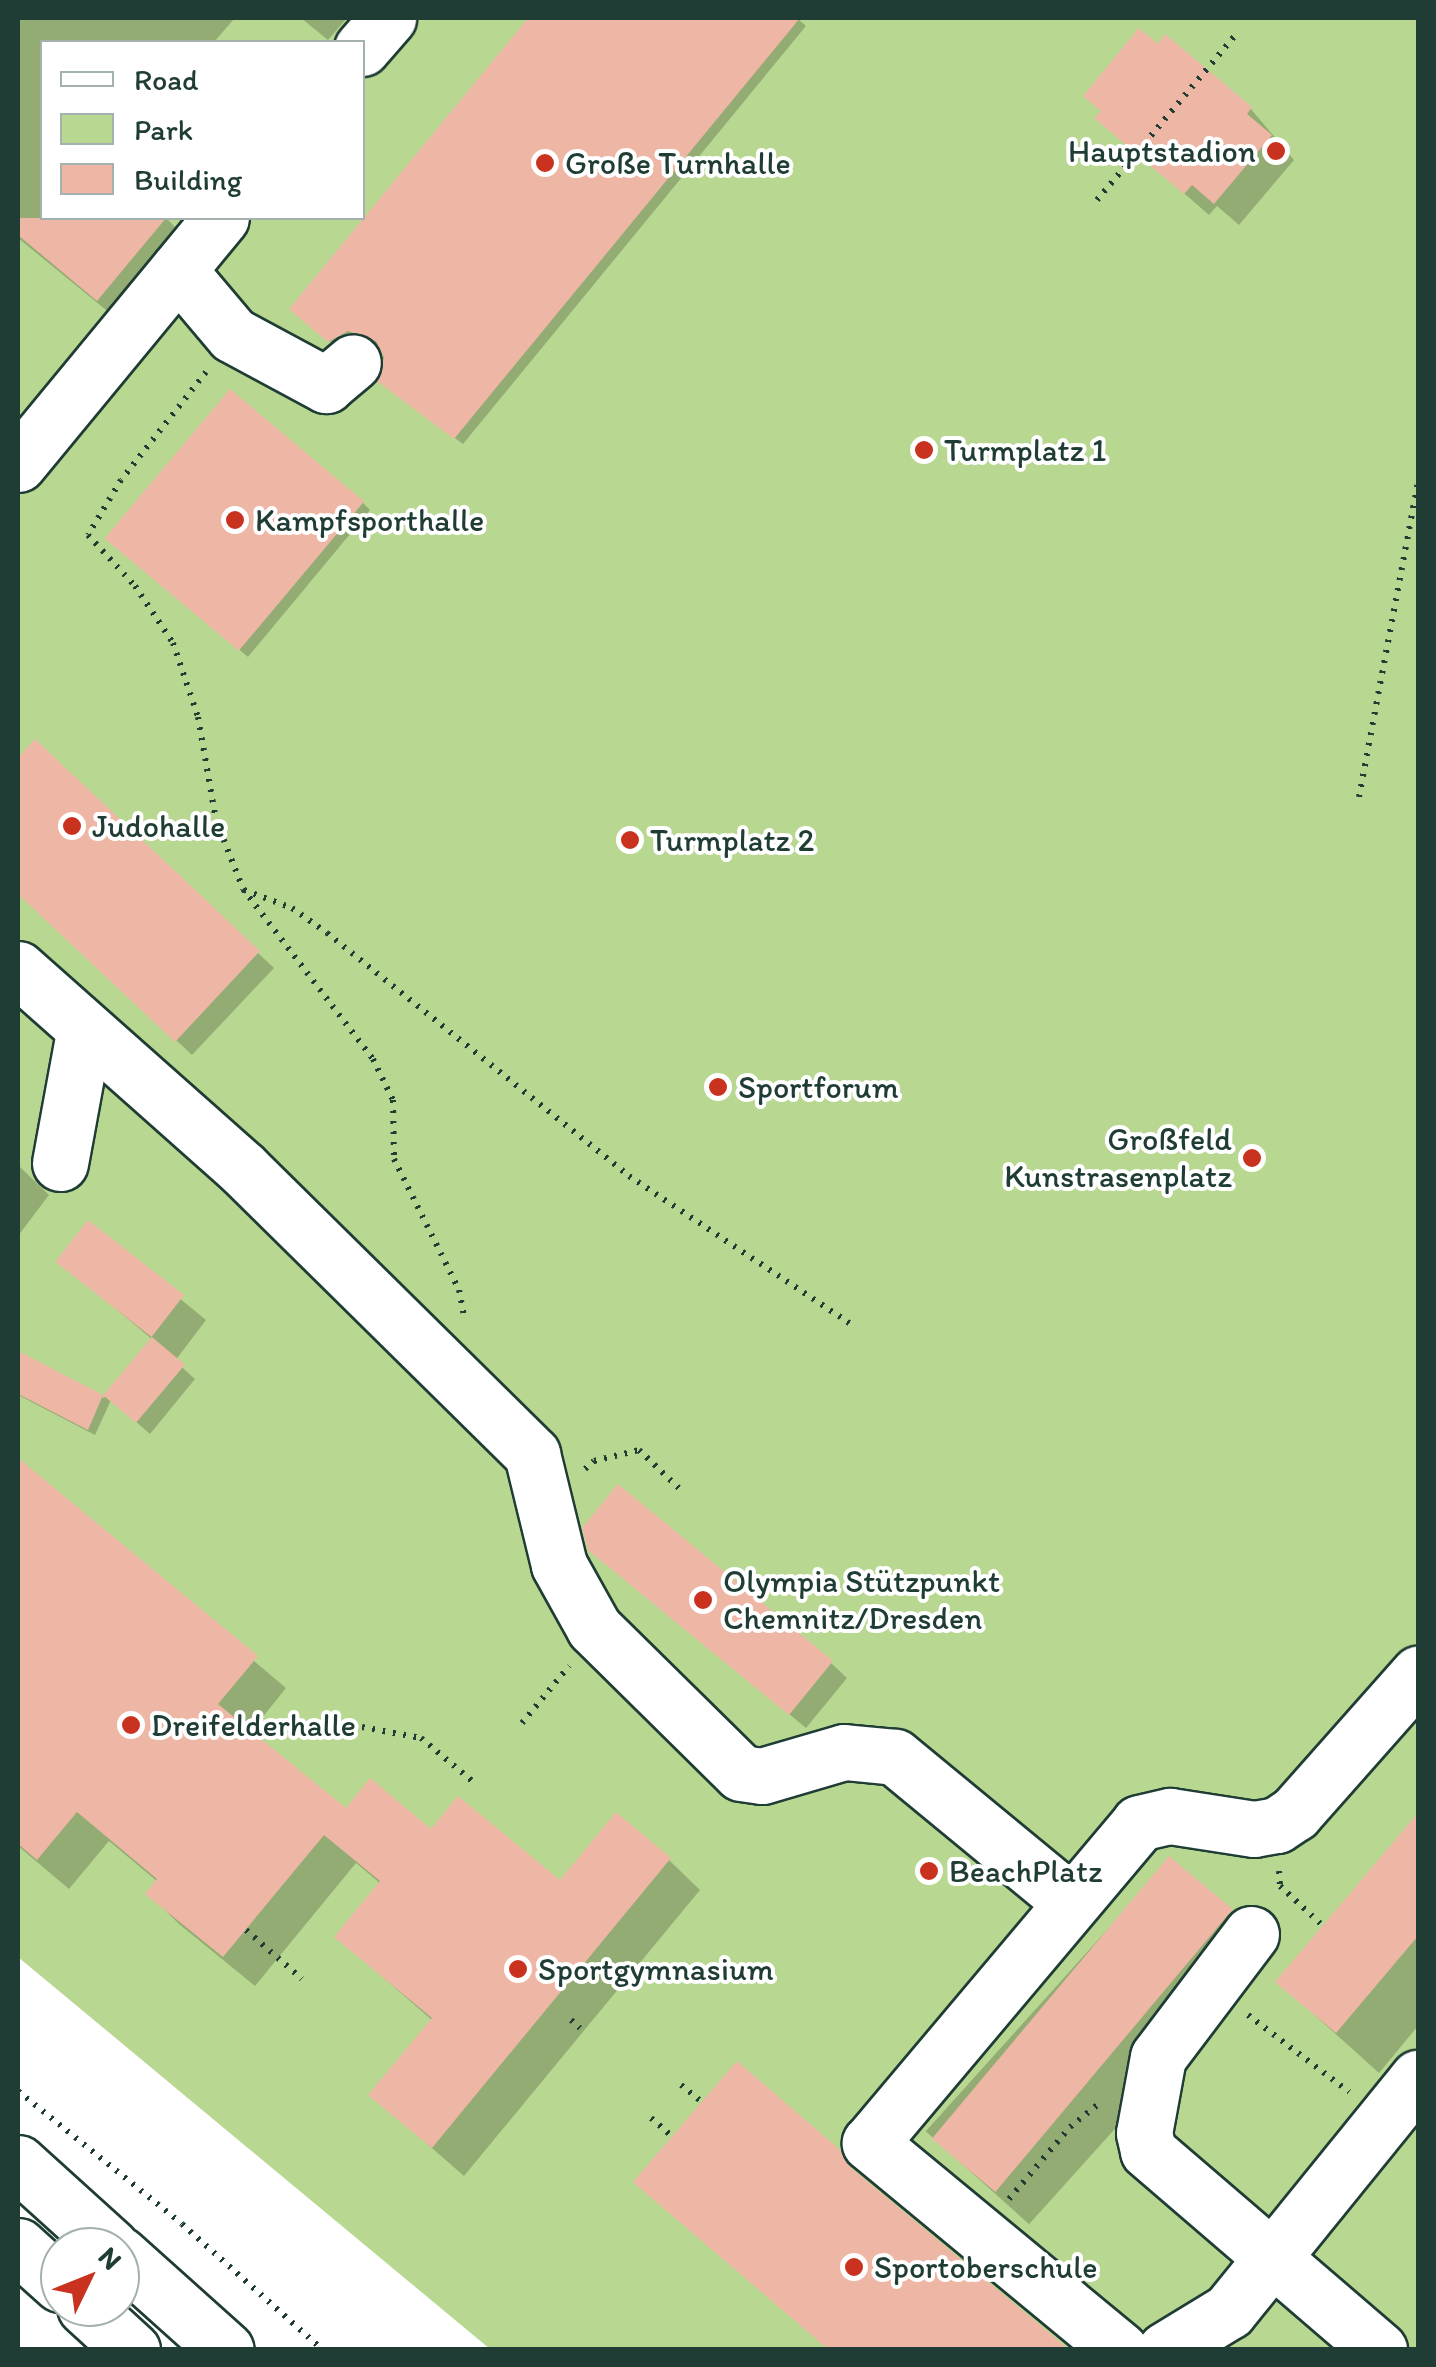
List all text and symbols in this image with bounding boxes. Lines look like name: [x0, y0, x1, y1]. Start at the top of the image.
legend: [40, 40, 365, 220]
text: Road: [134, 61, 199, 98]
text: Park: [134, 111, 193, 148]
place label: Hauptstadion: [1068, 132, 1256, 170]
marker: Hauptstadion: [1265, 140, 1287, 162]
place label: Große Turnhalle: [565, 144, 788, 182]
marker: Große Turnhalle: [534, 152, 556, 174]
text: Building: [134, 161, 242, 198]
place label: Turmplatz 1: [944, 431, 1106, 469]
marker: Turmplatz 1: [913, 439, 935, 461]
place label: Kampfsporthalle: [255, 501, 484, 539]
marker: Kampfsporthalle: [224, 509, 246, 531]
place label: Judohalle: [92, 807, 225, 845]
marker: Judohalle: [61, 815, 83, 837]
place label: Turmplatz 2: [650, 821, 814, 859]
marker: Turmplatz 2: [619, 829, 641, 851]
place label: Sportforum: [738, 1068, 899, 1106]
marker: Sportforum: [707, 1076, 729, 1098]
place label: Großfeld Kunstrasenplatz: [1004, 1121, 1232, 1196]
marker: Großfeld Kunstrasenplatz: [1241, 1147, 1263, 1169]
place label: Olympia Stützpunkt Chemnitz/Dresden: [723, 1563, 1000, 1638]
marker: Olympia Stützpunkt Chemnitz/Dresden: [692, 1589, 714, 1611]
place label: Dreifelderhalle: [151, 1706, 356, 1744]
marker: Dreifelderhalle: [120, 1714, 142, 1736]
place label: BeachPlatz: [949, 1852, 1103, 1890]
marker: BeachPlatz: [918, 1860, 940, 1882]
place label: Sportgymnasium: [538, 1950, 774, 1988]
marker: Sportgymnasium: [507, 1958, 529, 1980]
north arrow: [40, 2227, 140, 2327]
text: N: [92, 2239, 129, 2276]
place label: Sportoberschule: [874, 2248, 1097, 2286]
marker: Sportoberschule: [843, 2256, 865, 2278]

